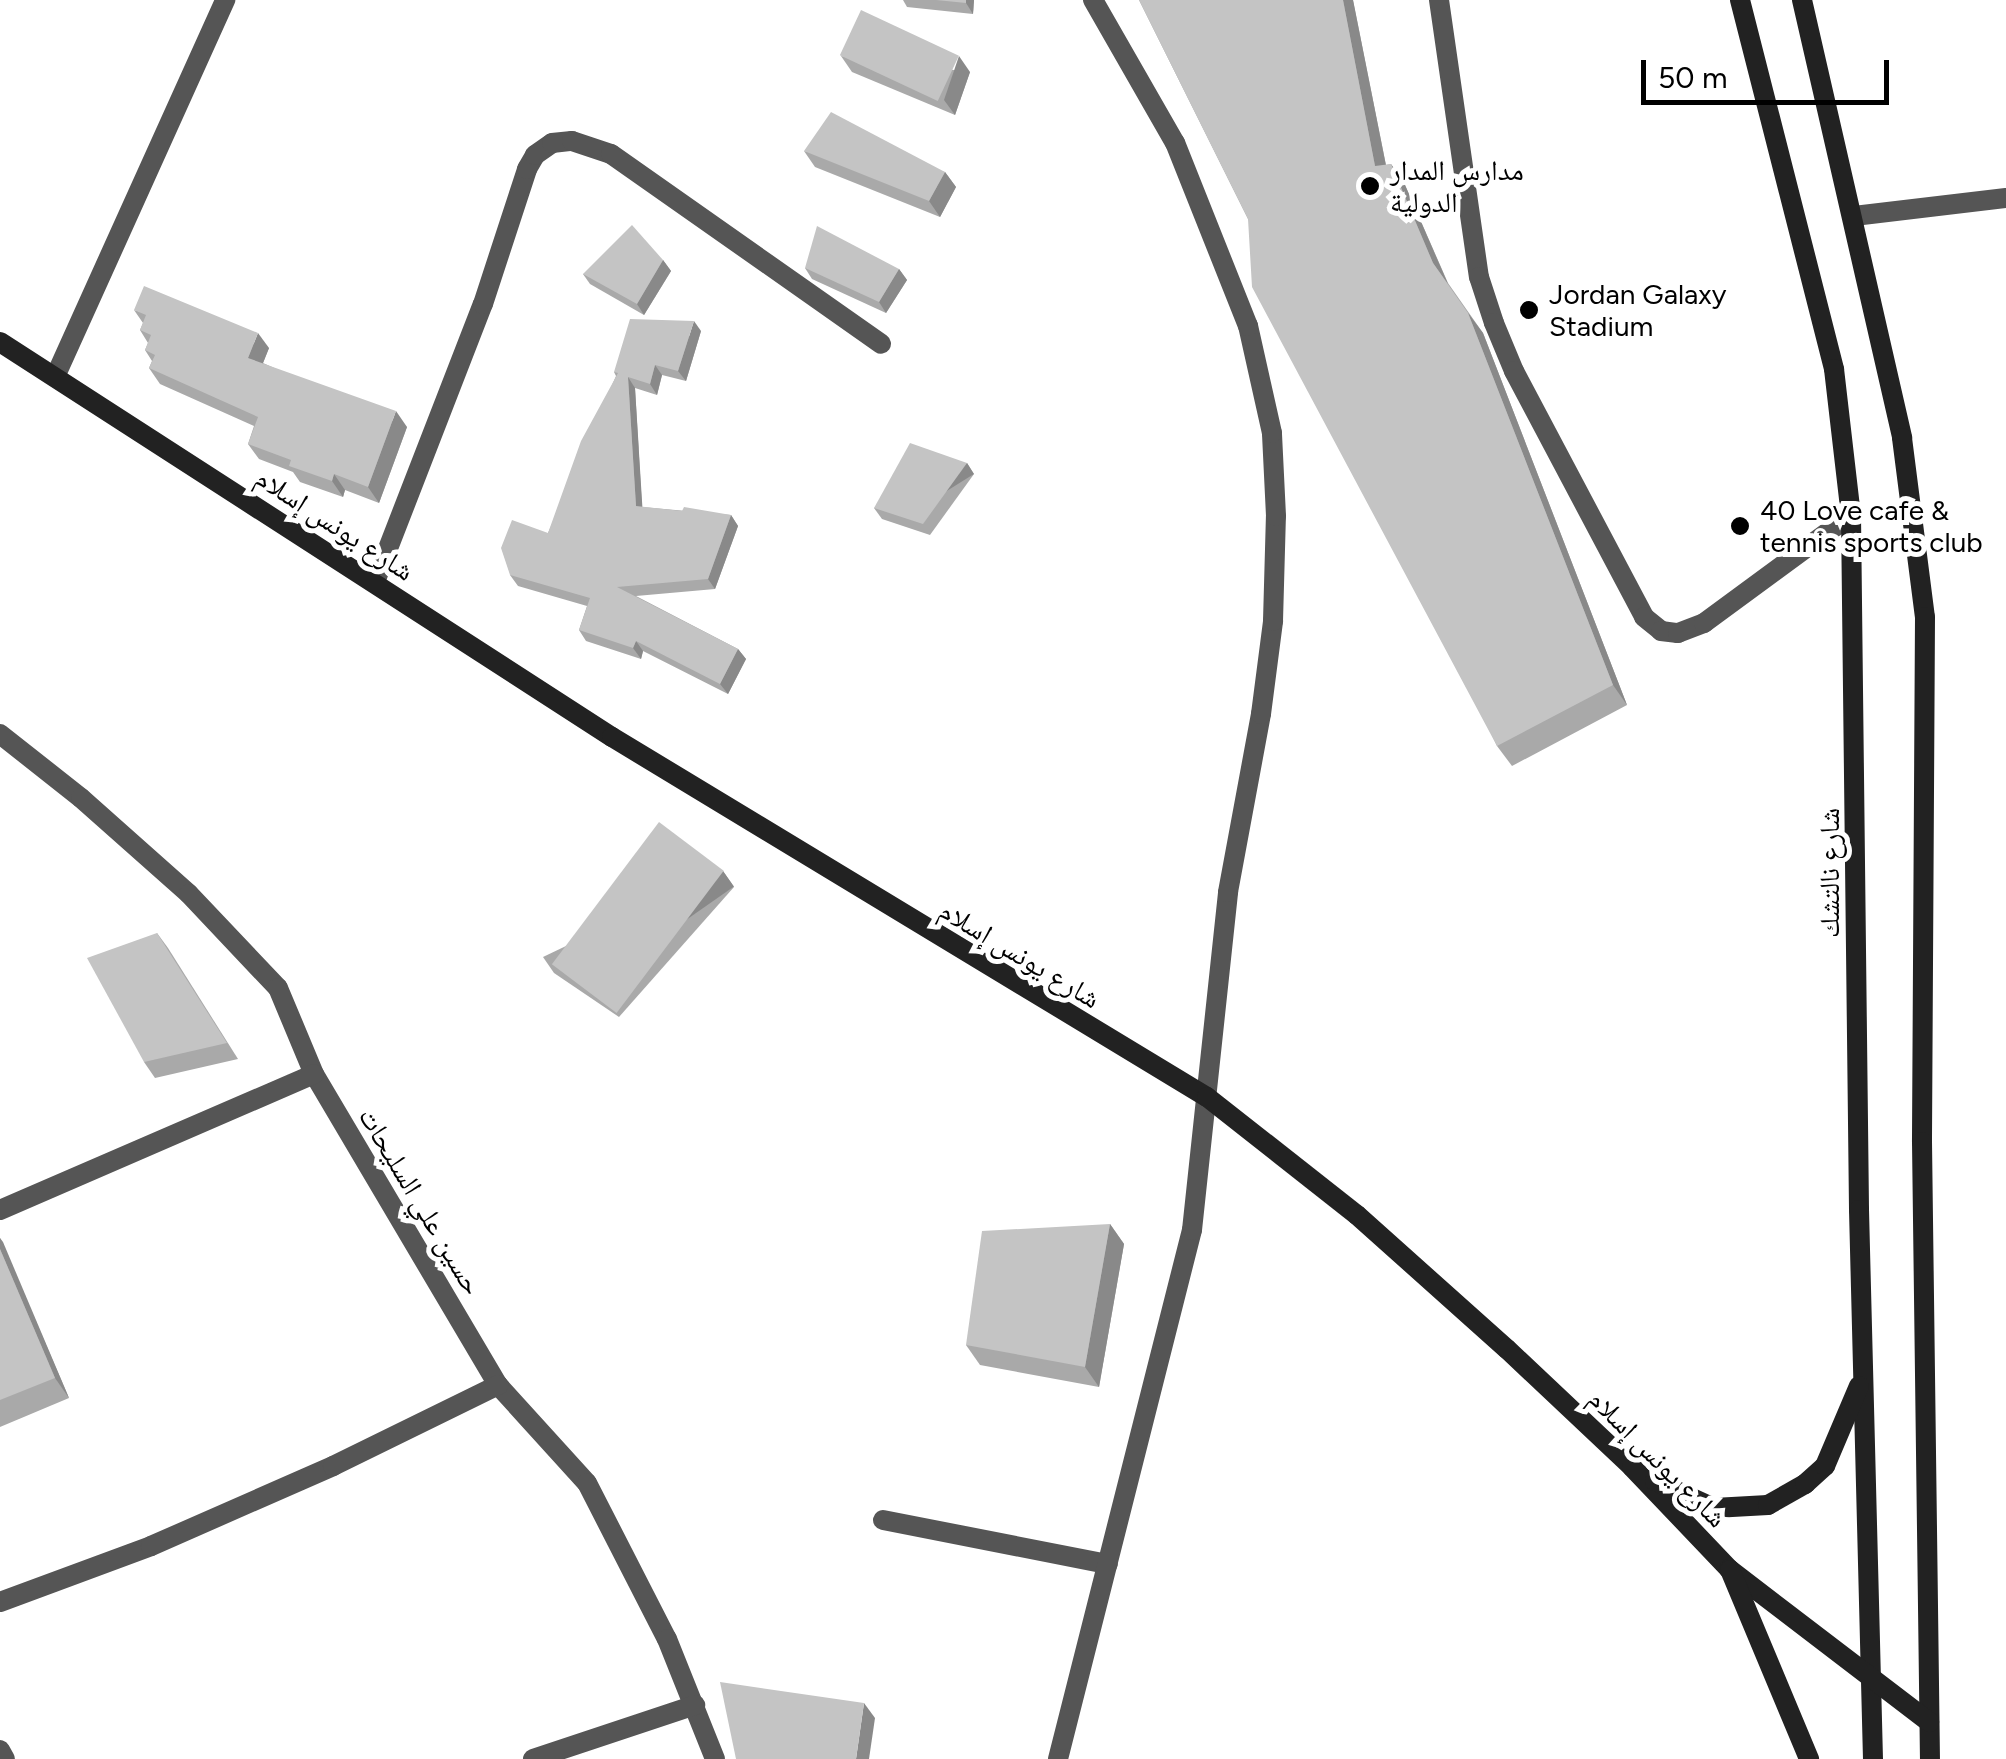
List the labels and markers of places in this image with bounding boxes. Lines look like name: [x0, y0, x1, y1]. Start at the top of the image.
place label: مدارس المدار الدولية: [1390, 153, 1524, 219]
marker: مدارس المدار الدولية: [1359, 175, 1381, 197]
place label: Jordan Galaxy Stadium: [1549, 277, 1726, 343]
marker: Jordan Galaxy Stadium: [1518, 299, 1540, 321]
place label: 40 Love cafe & tennis sports club: [1760, 493, 1983, 559]
marker: 40 Love cafe & tennis sports club: [1729, 515, 1751, 537]

